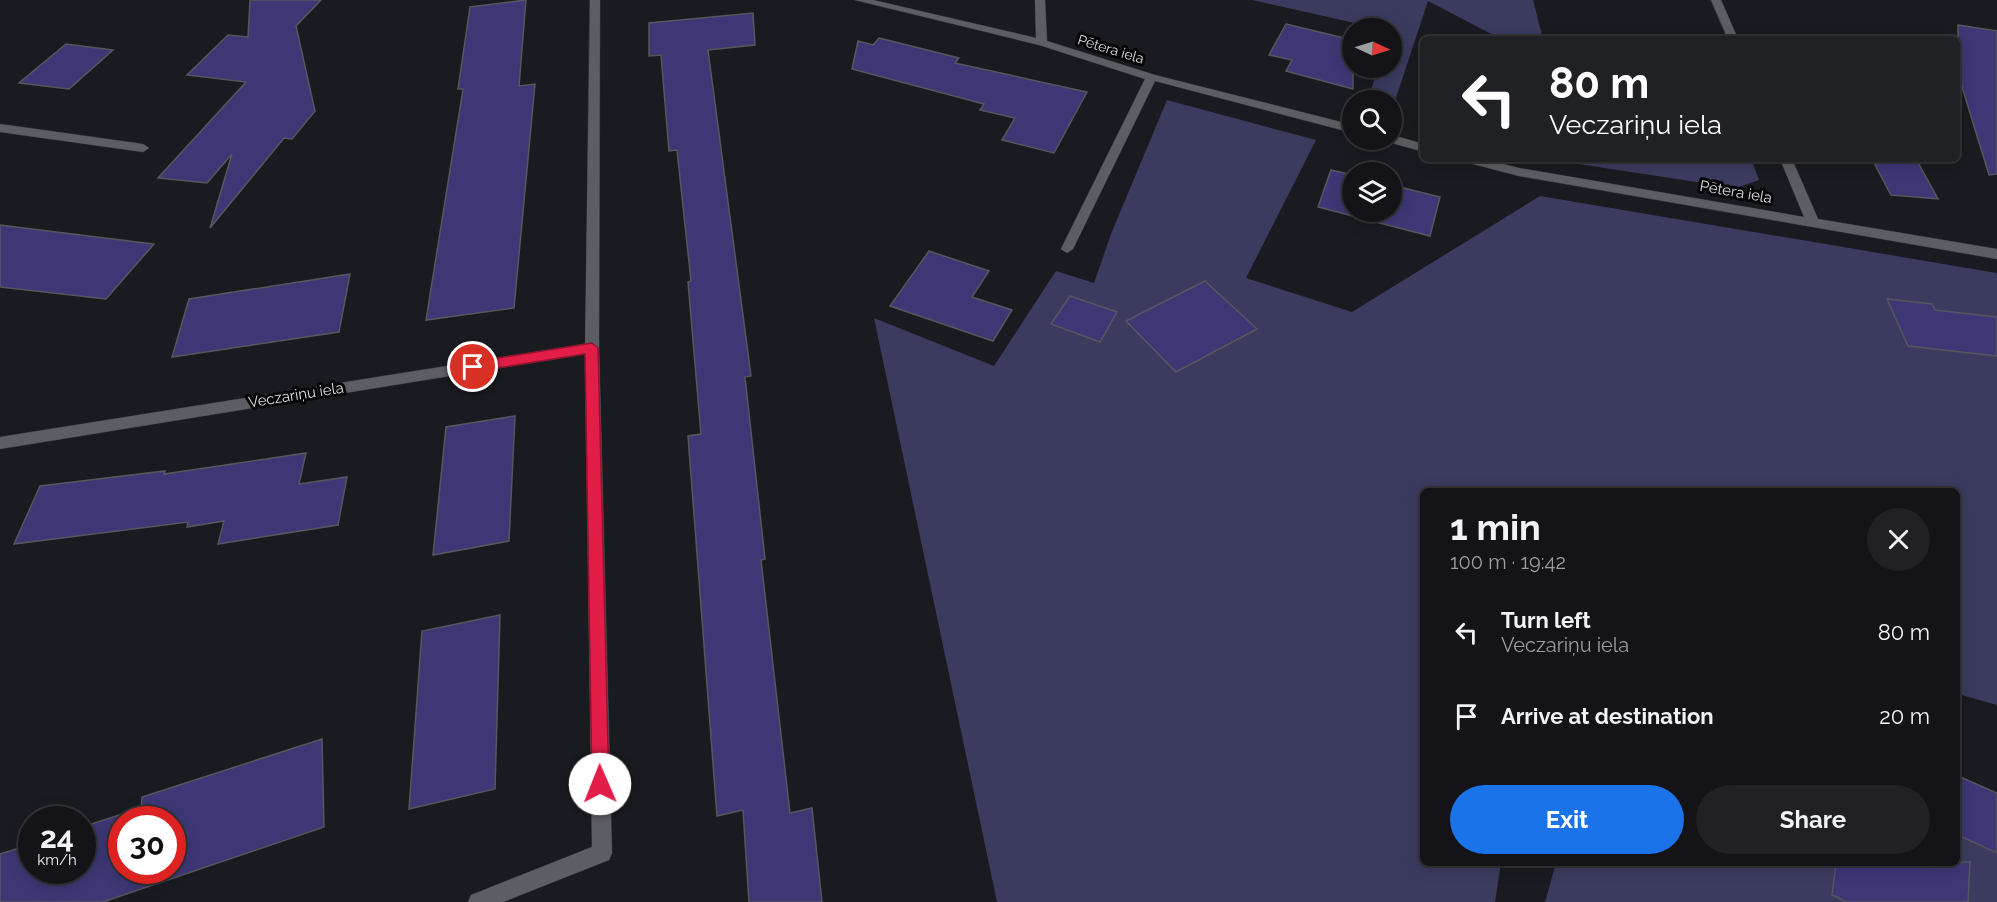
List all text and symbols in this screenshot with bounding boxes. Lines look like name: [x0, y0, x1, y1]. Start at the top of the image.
north arrow: [1342, 18, 1402, 78]
map controls: [1342, 18, 1402, 222]
street label: Pētera iela: [1076, 31, 1146, 67]
text: 80 m: [1549, 59, 1649, 108]
icon: left: [1450, 60, 1528, 138]
button: search: [1342, 90, 1402, 150]
text: Veczariņu iela: [1549, 109, 1722, 140]
button: layers: [1342, 162, 1402, 222]
street label: Pētera iela: [1698, 177, 1774, 207]
pin: [447, 341, 498, 392]
icon: arrive: [456, 350, 489, 383]
street label: Veczariņu iela: [247, 379, 345, 411]
text: 1 min: [1450, 506, 1541, 548]
button: close: [1867, 508, 1930, 571]
text: 100 m · 19:42: [1450, 550, 1566, 574]
text: Turn left: [1501, 607, 1591, 633]
icon: left: [1450, 616, 1483, 649]
text: 80 m: [1878, 619, 1930, 645]
text: Veczariņu iela: [1501, 633, 1629, 657]
icon: arrive: [1450, 700, 1483, 733]
text: Arrive at destination: [1501, 703, 1714, 729]
text: 20 m: [1879, 703, 1930, 729]
position arrow: [568, 752, 632, 816]
button: Exit: [1450, 785, 1684, 854]
button: Share: [1696, 785, 1930, 854]
speed limit sign: 30: [108, 806, 186, 884]
text: 24: [40, 820, 74, 855]
text: km/h: [37, 851, 77, 869]

